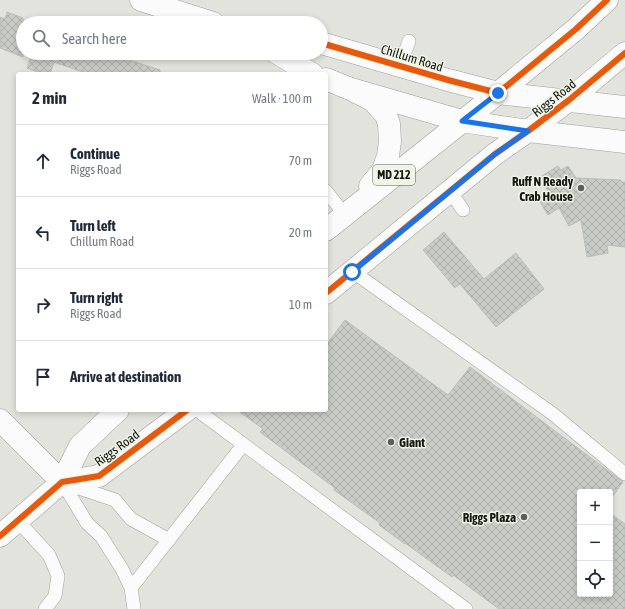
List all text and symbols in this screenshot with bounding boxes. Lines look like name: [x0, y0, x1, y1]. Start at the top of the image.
search box: [16, 16, 328, 60]
icon: search: [30, 27, 52, 49]
text: Search here: [62, 30, 127, 47]
street label: Chillum Road: [379, 41, 445, 75]
street label: Riggs Road: [529, 76, 579, 120]
route end: [489, 84, 507, 102]
text: 2 min: [32, 88, 67, 108]
text: Walk · 100 m: [252, 91, 312, 106]
text: Continue: [70, 145, 120, 162]
icon: ahead: [32, 150, 54, 172]
text: 70 m: [289, 153, 312, 168]
text: Riggs Road: [70, 162, 122, 177]
road number: MD 212: [373, 165, 415, 185]
place label: Ruff N Ready Crab House: [512, 174, 574, 204]
marker: Ruff N Ready Crab House: [576, 183, 586, 193]
text: Turn left: [70, 217, 116, 234]
icon: left: [32, 222, 54, 244]
text: 20 m: [289, 225, 312, 240]
text: Chillum Road: [70, 234, 134, 249]
route start: [343, 263, 361, 281]
text: Turn right: [70, 289, 123, 306]
icon: right: [32, 294, 54, 316]
text: 10 m: [289, 297, 312, 312]
text: Riggs Road: [70, 306, 122, 321]
icon: arrive: [32, 366, 54, 388]
text: Arrive at destination: [70, 368, 181, 385]
street label: Riggs Road: [92, 427, 142, 469]
place label: Giant: [399, 435, 425, 450]
marker: Giant: [386, 437, 396, 447]
map controls: [577, 489, 613, 597]
button: +: [577, 489, 613, 525]
place label: Riggs Plaza: [463, 510, 516, 525]
marker: Riggs Plaza: [519, 512, 529, 522]
button: −: [577, 525, 613, 561]
button: locate: [577, 561, 613, 597]

